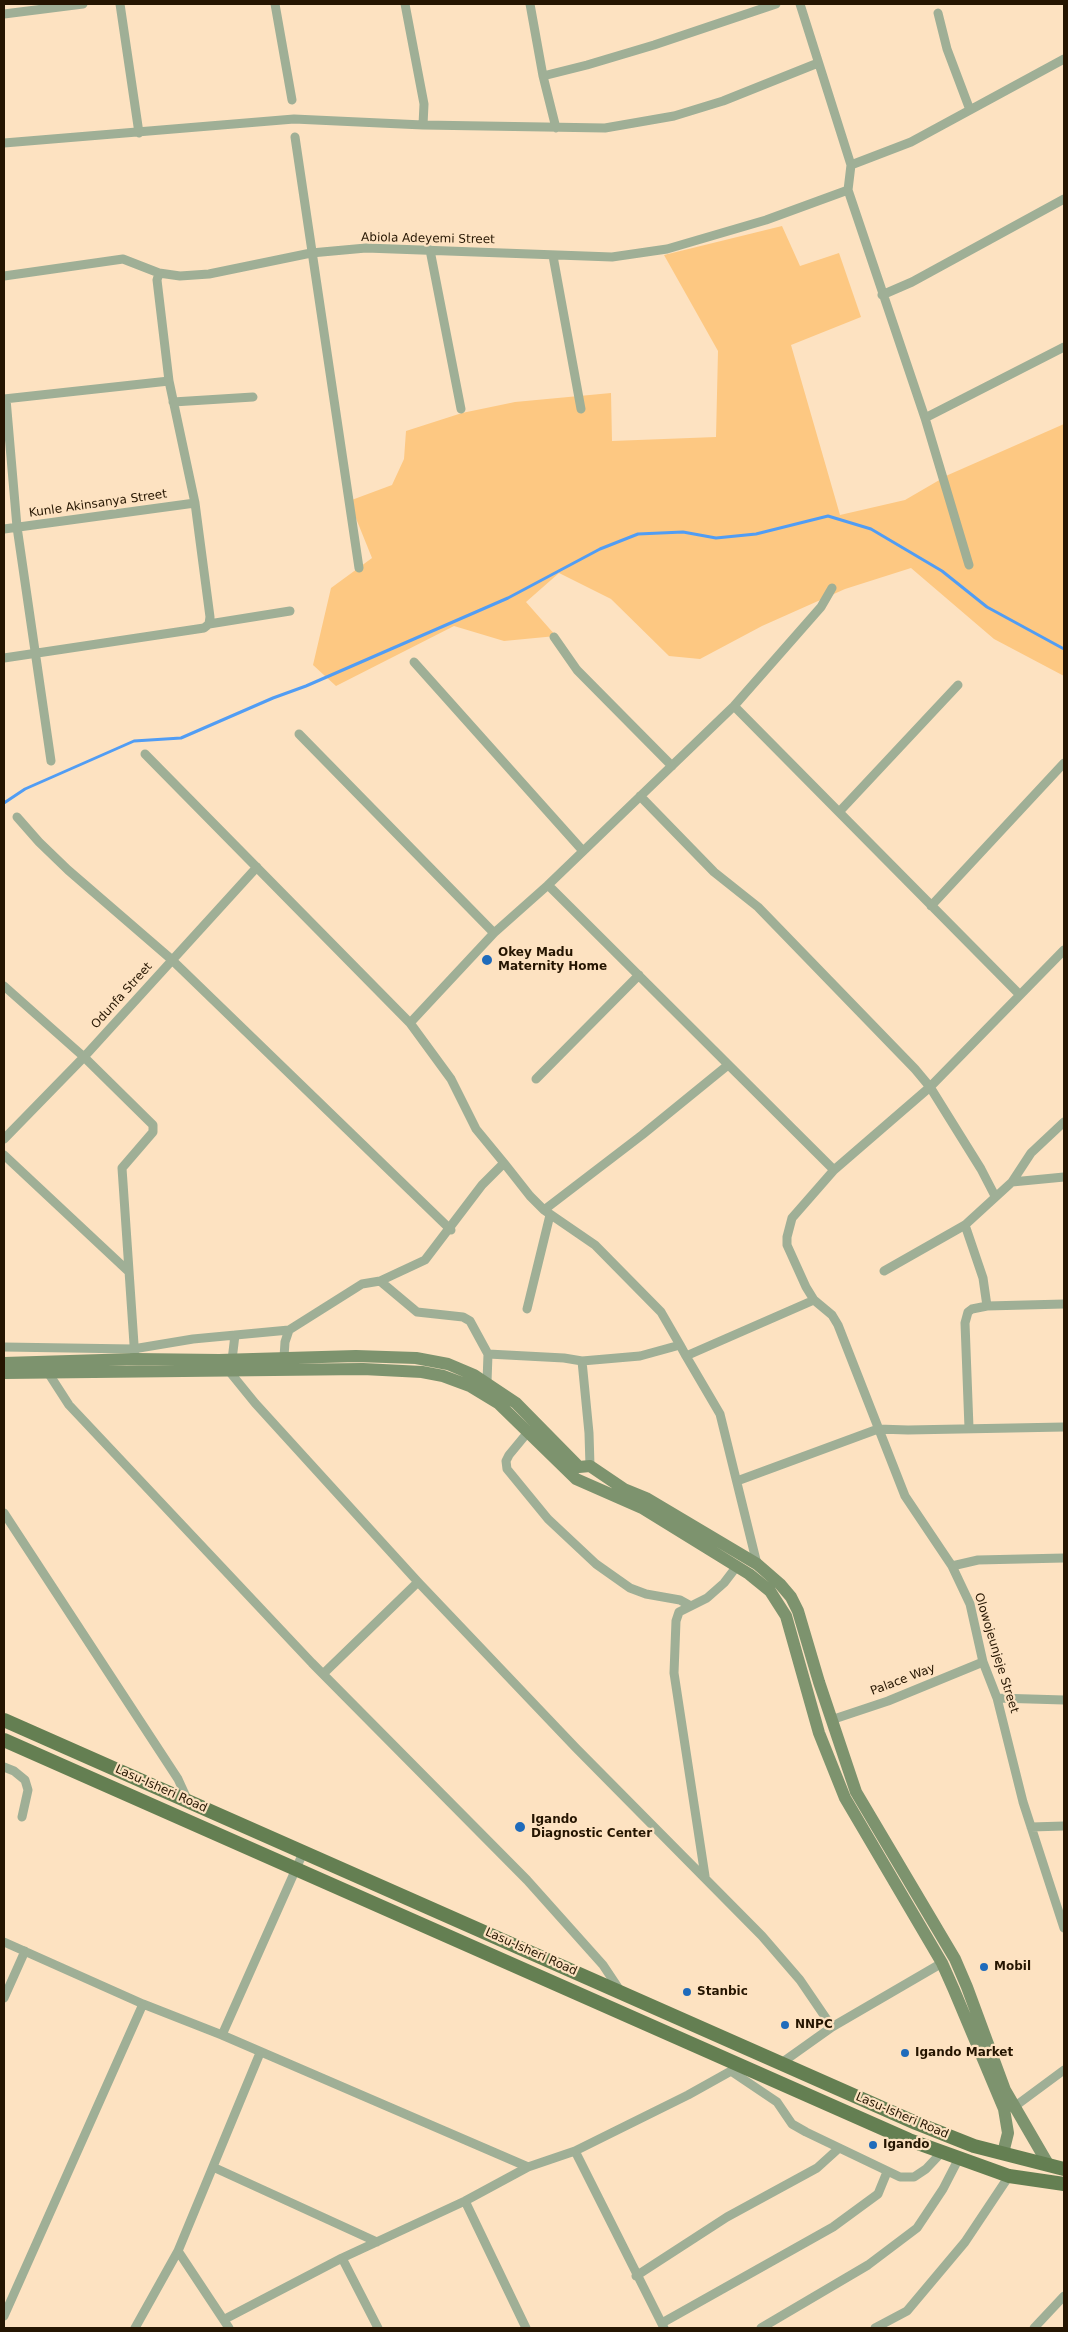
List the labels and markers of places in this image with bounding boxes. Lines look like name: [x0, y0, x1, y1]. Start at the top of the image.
place label: Okey Madu Maternity Home: [498, 946, 607, 974]
marker: Okey Madu Maternity Home: [480, 953, 494, 967]
place label: Igando Diagnostic Center: [531, 1813, 652, 1841]
marker: Igando Diagnostic Center: [513, 1820, 527, 1834]
place label: Mobil: [994, 1960, 1031, 1974]
marker: Mobil: [978, 1961, 990, 1973]
place label: Stanbic: [697, 1985, 748, 1999]
marker: Stanbic: [681, 1986, 693, 1998]
place label: NNPC: [795, 2018, 833, 2032]
marker: NNPC: [779, 2019, 791, 2031]
place label: Igando Market: [915, 2046, 1013, 2060]
marker: Igando Market: [899, 2047, 911, 2059]
place label: Igando: [883, 2138, 930, 2152]
marker: Igando: [867, 2139, 879, 2151]

